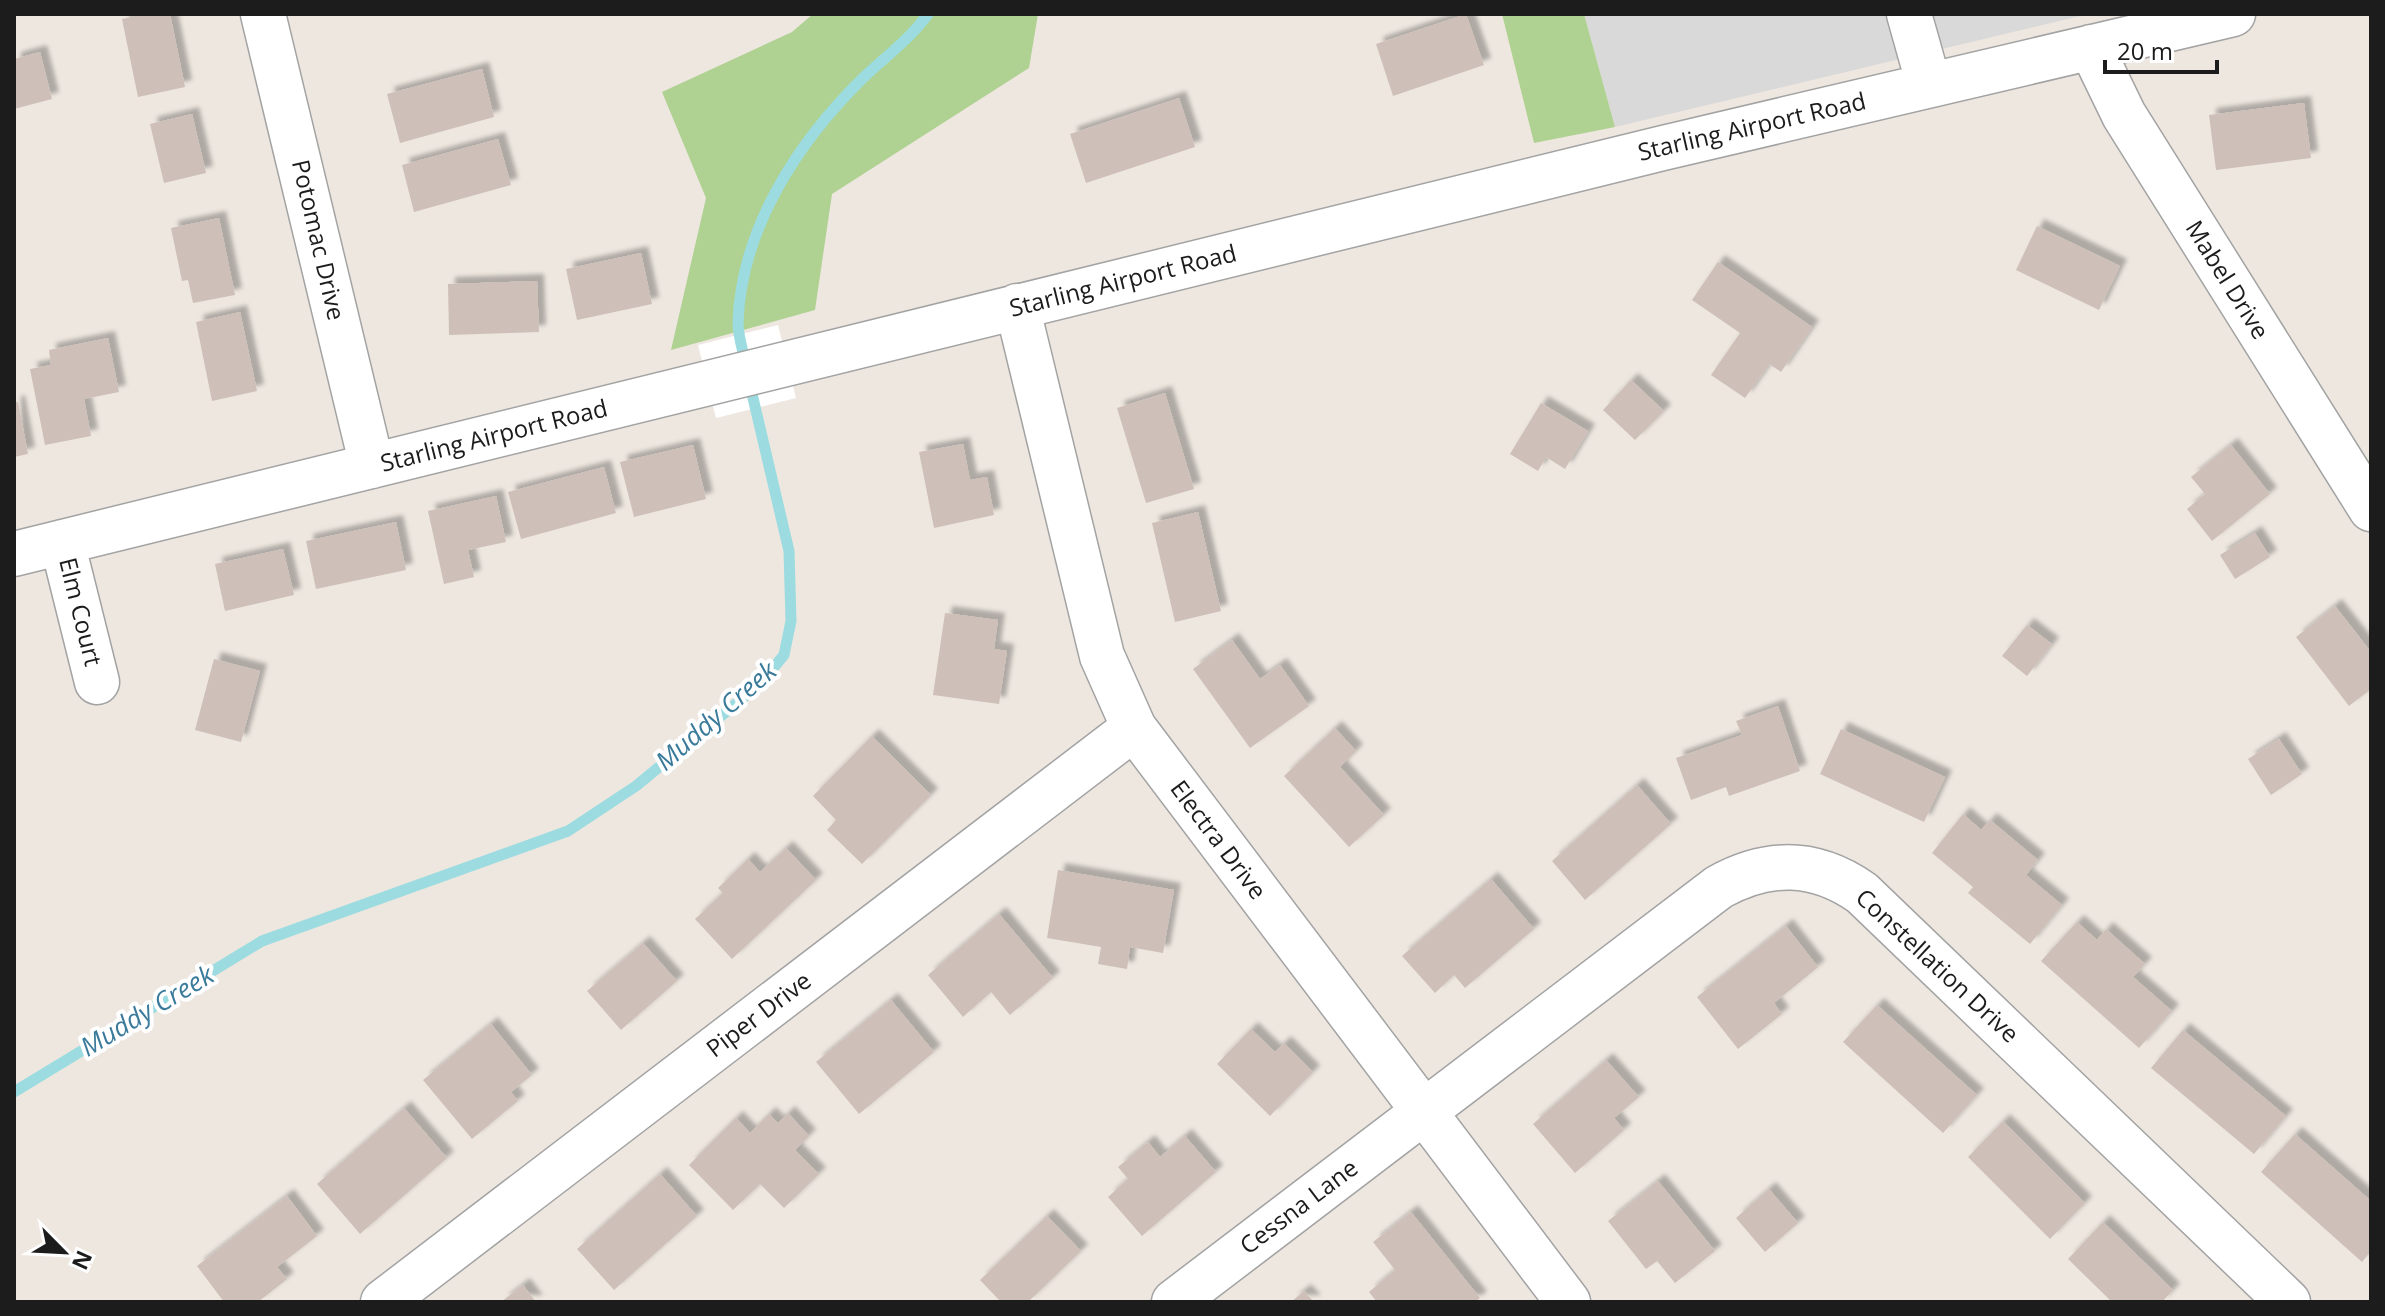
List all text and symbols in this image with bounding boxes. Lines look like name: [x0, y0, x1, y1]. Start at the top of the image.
scale bar: [2105, 24, 2217, 74]
text: 20 m: [2117, 34, 2173, 67]
street label: Starling Airport Road: [1634, 83, 1869, 168]
street label: Potomac Drive: [285, 156, 354, 323]
street label: Mabel Drive: [2179, 214, 2278, 345]
street label: Starling Airport Road: [1006, 235, 1240, 324]
street label: Starling Airport Road: [377, 390, 611, 479]
street label: Elm Court: [52, 554, 111, 669]
water label: Muddy Creek: [647, 652, 785, 778]
street label: Electra Drive: [1164, 773, 1275, 905]
street label: Constellation Drive: [1849, 881, 2027, 1049]
water label: Muddy Creek: [73, 956, 221, 1064]
street label: Piper Drive: [699, 963, 817, 1064]
street label: Cessna Lane: [1232, 1151, 1364, 1261]
north arrow: [24, 1212, 104, 1292]
text: N: [66, 1246, 101, 1275]

